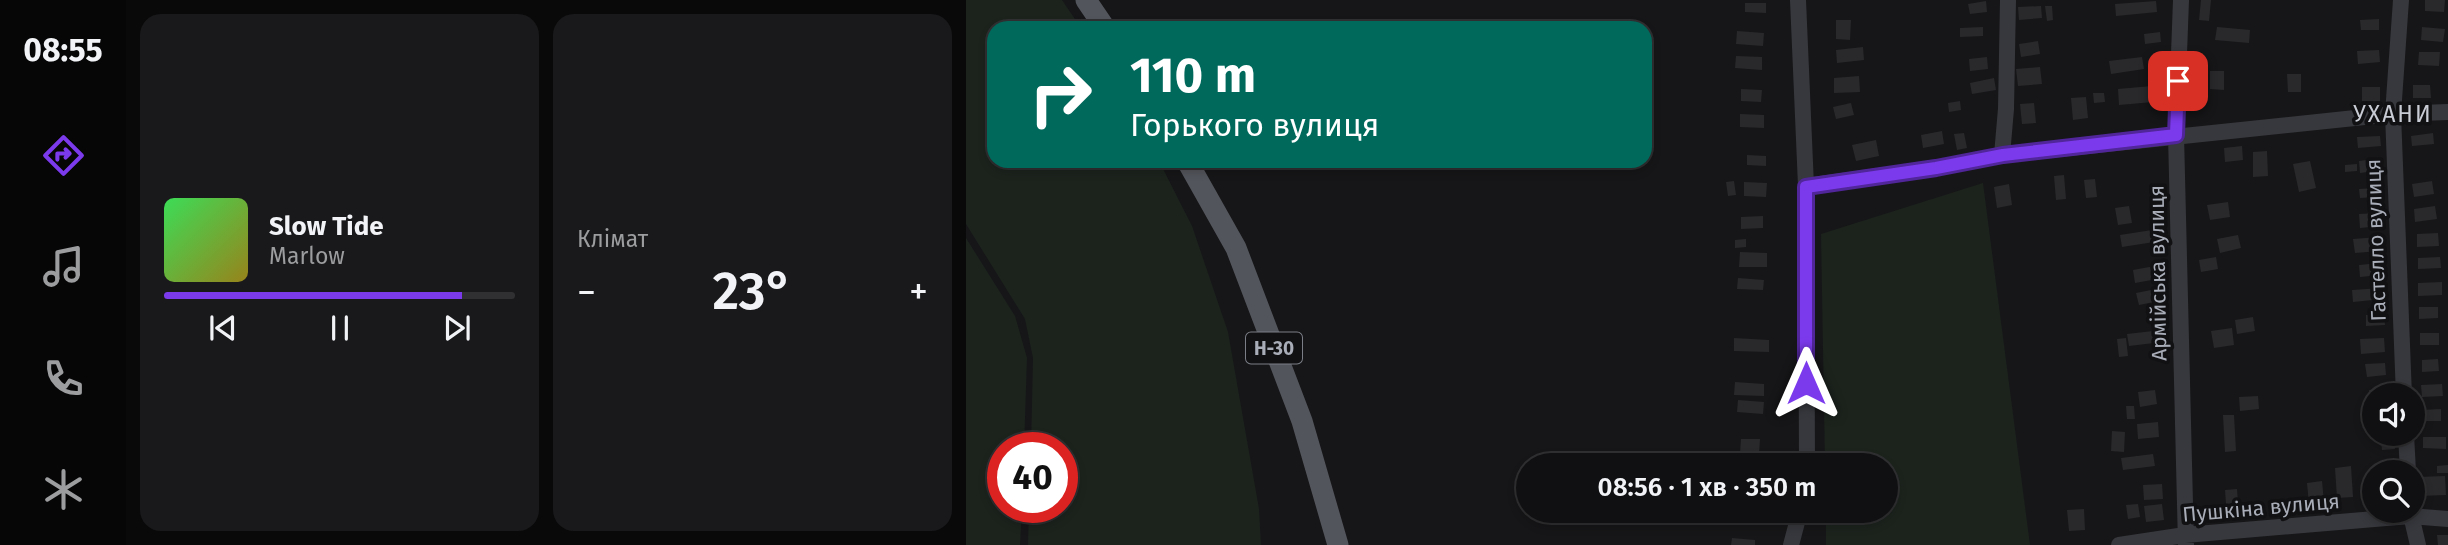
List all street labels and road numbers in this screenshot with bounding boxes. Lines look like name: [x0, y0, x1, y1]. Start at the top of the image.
street label: Гастелло вулиця: [2360, 158, 2392, 322]
street label: Армійська вулиця: [2143, 185, 2173, 361]
road number: Н-30: [1246, 332, 1302, 364]
street label: Пушкіна вулиця: [2181, 488, 2341, 528]

